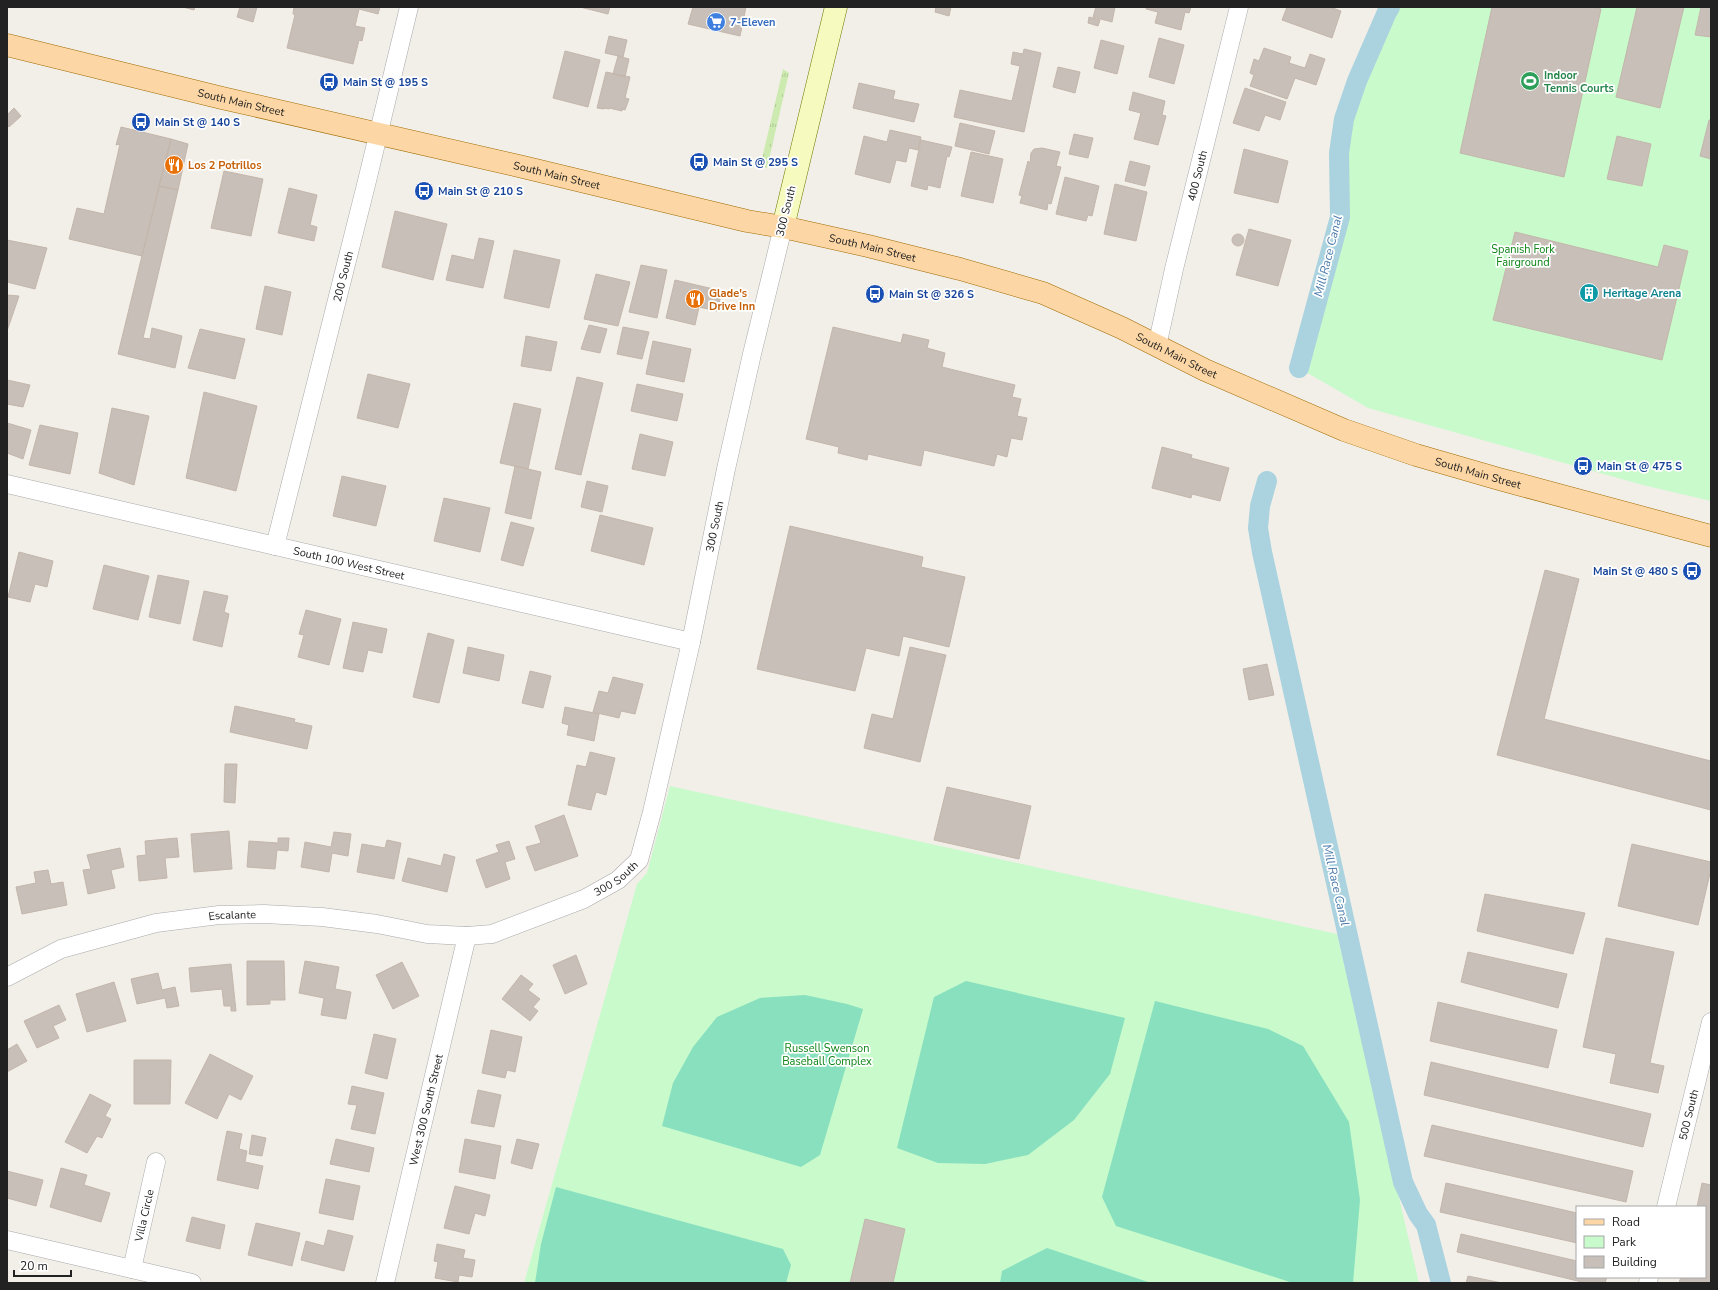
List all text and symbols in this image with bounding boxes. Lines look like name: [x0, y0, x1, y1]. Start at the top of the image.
supermarket icon: 7-Eleven: [705, 11, 727, 33]
place label: 7-Eleven: [730, 15, 775, 30]
place label: Indoor Tennis Courts: [1544, 68, 1614, 96]
sports icon: Indoor Tennis Courts: [1519, 70, 1541, 92]
bus stop icon: Main St @ 195 S: [318, 71, 340, 93]
place label: Main St @ 195 S: [343, 75, 428, 90]
street label: South Main Street: [196, 85, 286, 120]
bus stop icon: Main St @ 140 S: [130, 111, 152, 133]
place label: Main St @ 140 S: [155, 115, 240, 130]
street label: 400 South: [1184, 149, 1211, 203]
bus stop icon: Main St @ 295 S: [688, 151, 710, 173]
restaurant icon: Los 2 Potrillos: [163, 154, 185, 176]
place label: Main St @ 295 S: [713, 155, 798, 170]
place label: Los 2 Potrillos: [188, 158, 262, 173]
street label: South Main Street: [512, 158, 602, 193]
bus stop icon: Main St @ 210 S: [413, 180, 435, 202]
place label: Main St @ 210 S: [438, 184, 523, 199]
street label: 300 South: [772, 184, 800, 238]
water label: Mill Race Canal: [1310, 213, 1346, 298]
street label: South Main Street: [828, 230, 918, 265]
park label: Spanish Fork Fairground: [1491, 242, 1555, 270]
street label: 200 South: [329, 249, 357, 303]
building icon: Heritage Arena: [1578, 282, 1600, 304]
bus stop icon: Main St @ 326 S: [864, 283, 886, 305]
place label: Glade's Drive Inn: [709, 286, 755, 314]
place label: Heritage Arena: [1603, 286, 1681, 301]
place label: Main St @ 326 S: [889, 287, 974, 302]
restaurant icon: Glade's Drive Inn: [684, 288, 706, 310]
street label: South Main Street: [1133, 329, 1220, 382]
street label: South Main Street: [1433, 453, 1523, 492]
bus stop icon: Main St @ 475 S: [1572, 455, 1594, 477]
place label: Main St @ 475 S: [1597, 459, 1682, 474]
street label: 300 South: [702, 499, 727, 553]
street label: South 100 West Street: [292, 543, 406, 583]
bus stop icon: Main St @ 480 S: [1681, 560, 1703, 582]
place label: Main St @ 480 S: [1593, 564, 1678, 579]
water label: Mill Race Canal: [1319, 843, 1353, 928]
street label: 300 South: [591, 857, 641, 900]
street label: Escalante: [208, 907, 256, 924]
park label: Russell Swenson Baseball Complex: [782, 1041, 872, 1069]
street label: West 300 South Street: [406, 1052, 446, 1167]
street label: 500 South: [1675, 1088, 1702, 1142]
street label: Villa Circle: [131, 1188, 157, 1244]
legend: [1576, 1206, 1706, 1278]
text: Road: [1612, 1214, 1640, 1230]
text: Park: [1612, 1234, 1637, 1250]
scale bar: [14, 1252, 71, 1278]
text: Building: [1612, 1254, 1657, 1270]
text: 20 m: [20, 1258, 48, 1274]

